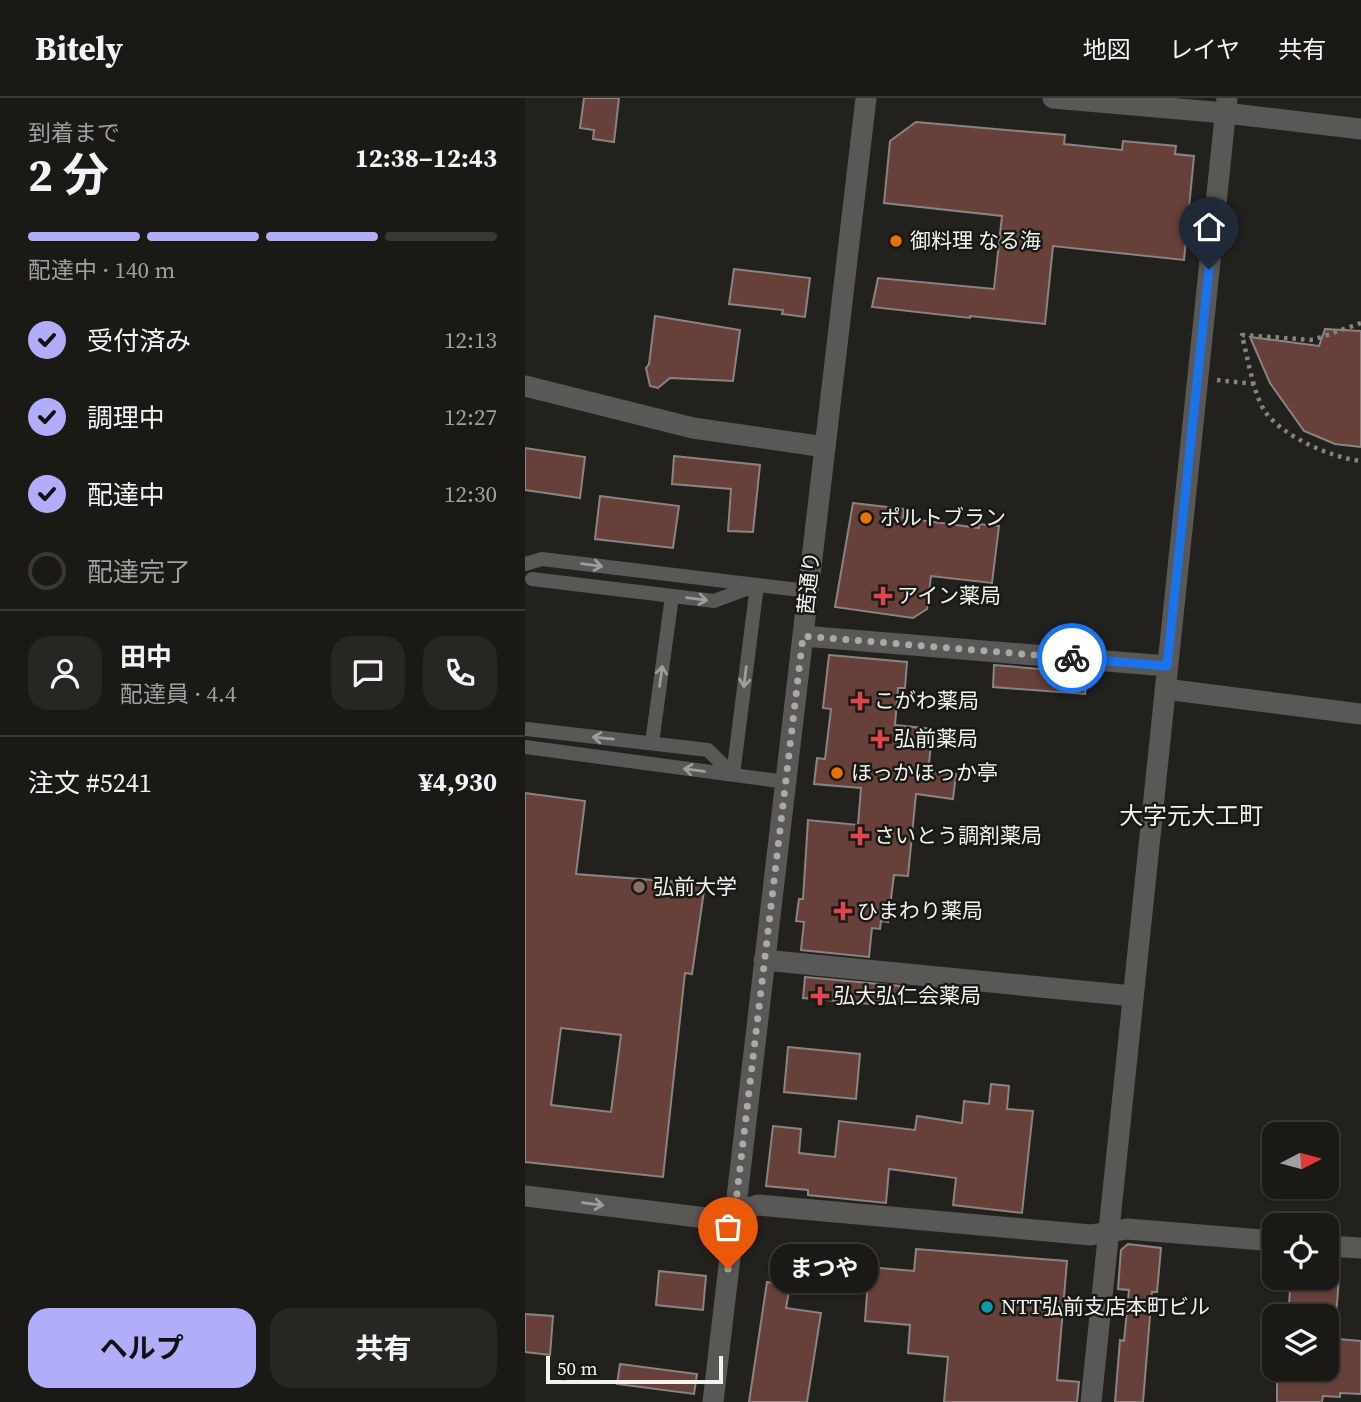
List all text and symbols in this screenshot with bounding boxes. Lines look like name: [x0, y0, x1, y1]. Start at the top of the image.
text: Bitely: [35, 26, 123, 71]
text: 地図: [1083, 33, 1131, 66]
text: レイヤ: [1169, 33, 1240, 66]
text: 共有: [1278, 33, 1326, 66]
text: 到着まで: [28, 117, 120, 149]
text: 12:38–12:43: [355, 140, 497, 176]
text: 2 分: [28, 143, 109, 206]
pin: [1179, 197, 1239, 269]
icon: home: [1190, 208, 1228, 246]
place label: 御料理 なる海: [910, 226, 1041, 255]
marker: 御料理 なる海: [888, 233, 904, 249]
text: 配達中 · 140 m: [28, 254, 175, 286]
icon: check: [28, 321, 66, 359]
text: 受付済み: [87, 323, 191, 359]
text: 12:13: [444, 324, 497, 356]
icon: check: [28, 398, 66, 436]
text: 調理中: [87, 400, 165, 436]
text: 12:27: [444, 401, 497, 433]
icon: check: [28, 475, 66, 513]
text: 配達中: [87, 477, 165, 513]
text: 12:30: [444, 478, 497, 510]
place label: ポルトブラン: [880, 503, 1006, 532]
marker: ポルトブラン: [858, 510, 874, 526]
street label: 茜通り: [791, 550, 826, 616]
text: 配達完了: [87, 554, 191, 590]
one-way arrow: [580, 558, 603, 571]
place label: アイン薬局: [897, 581, 1001, 610]
marker: アイン薬局: [875, 588, 891, 604]
one-way arrow: [685, 593, 708, 606]
courier: [1037, 623, 1107, 693]
button: person: [28, 636, 102, 710]
button: chat: [331, 636, 405, 710]
button: phone: [423, 636, 497, 710]
text: 田中: [120, 639, 172, 675]
icon: bike: [1053, 639, 1091, 677]
one-way arrow: [655, 665, 668, 688]
one-way arrow: [739, 665, 752, 688]
text: 配達員 · 4.4: [120, 678, 237, 710]
place label: こがわ薬局: [874, 686, 979, 715]
marker: こがわ薬局: [852, 693, 868, 709]
place label: 弘前薬局: [894, 724, 978, 753]
one-way arrow: [592, 731, 615, 744]
marker: 弘前薬局: [872, 731, 888, 747]
place label: ほっかほっか亭: [851, 758, 998, 787]
one-way arrow: [683, 763, 705, 776]
text: ¥4,930: [419, 764, 497, 800]
text: 注文 #5241: [28, 765, 152, 801]
marker: ほっかほっか亭: [829, 765, 845, 781]
district label: 大字元大工町: [1119, 799, 1263, 832]
place label: さいとう調剤薬局: [874, 821, 1042, 850]
marker: さいとう調剤薬局: [852, 828, 868, 844]
place label: 弘前大学: [653, 872, 737, 901]
marker: 弘前大学: [631, 879, 647, 895]
place label: ひまわり薬局: [857, 896, 983, 925]
marker: ひまわり薬局: [835, 903, 851, 919]
place label: 弘大弘仁会薬局: [834, 981, 981, 1010]
marker: 弘大弘仁会薬局: [812, 988, 828, 1004]
north arrow: [1262, 1122, 1339, 1199]
map controls: [1262, 1122, 1339, 1381]
pin: [698, 1197, 758, 1269]
one-way arrow: [581, 1198, 604, 1211]
icon: bag: [709, 1208, 747, 1246]
button: locate: [1262, 1213, 1339, 1290]
callout: まつや: [770, 1244, 879, 1294]
text: まつや: [790, 1252, 859, 1284]
place label: NTT弘前支店本町ビル: [1001, 1292, 1210, 1321]
marker: NTT弘前支店本町ビル: [979, 1299, 995, 1315]
button: layers: [1262, 1304, 1339, 1381]
button: ヘルプ: [28, 1308, 256, 1388]
button: 共有: [270, 1308, 497, 1388]
scale bar: [546, 1353, 723, 1385]
text: 50 m: [557, 1355, 598, 1381]

